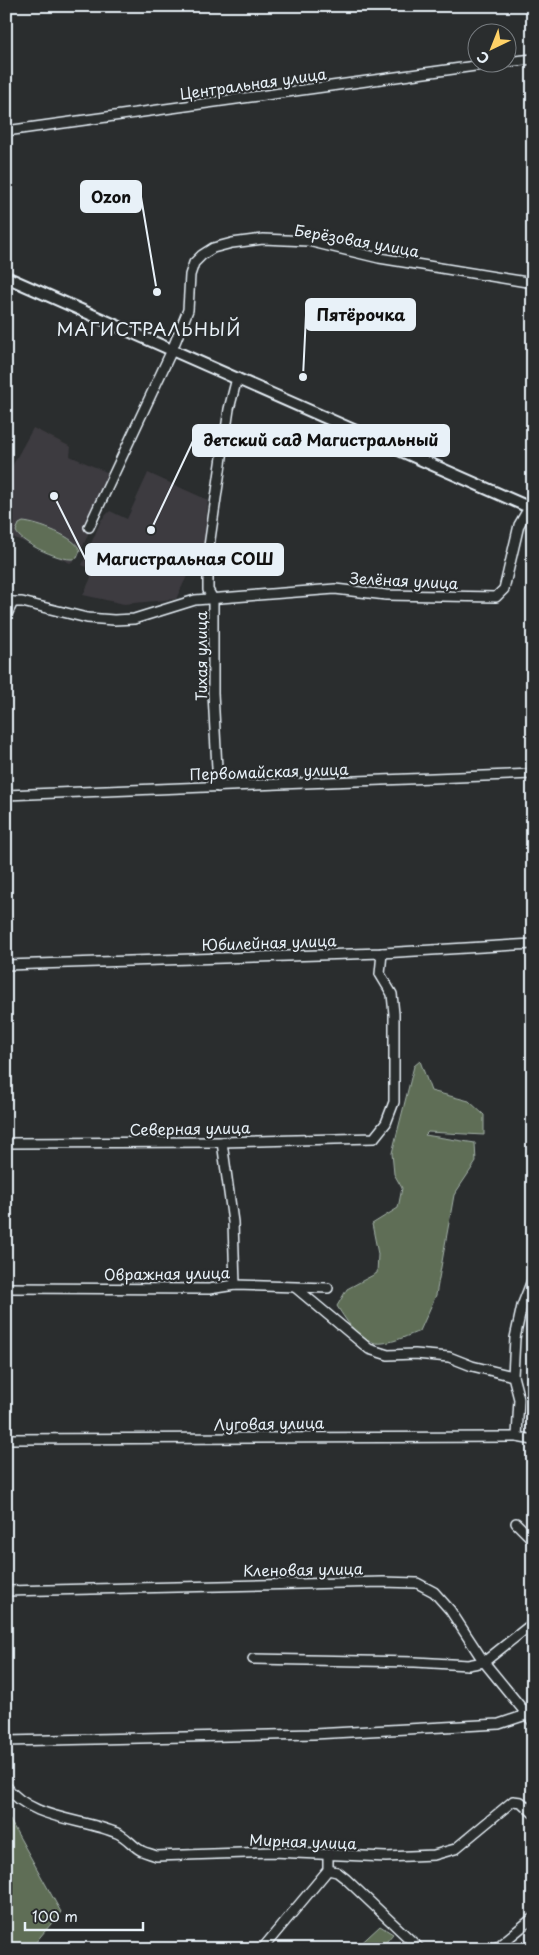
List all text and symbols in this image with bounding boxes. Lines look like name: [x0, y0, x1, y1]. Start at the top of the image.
north arrow: [466, 22, 516, 72]
text: С: [472, 47, 494, 69]
street label: Центральная улица: [178, 61, 328, 105]
callout: Ozon: [81, 181, 141, 212]
text: Ozon: [91, 184, 131, 208]
street label: Берёзовая улица: [293, 218, 422, 262]
callout: Пятёрочка: [306, 299, 415, 330]
text: Пятёрочка: [317, 302, 405, 326]
district label: МАГИСТРАЛЬНЫЙ: [57, 315, 241, 342]
callout: детский сад Магистральный: [193, 425, 449, 456]
text: детский сад Магистральный: [203, 427, 439, 451]
callout: Магистральная СОШ: [86, 544, 283, 575]
text: Магистральная СОШ: [96, 546, 274, 570]
street label: Зелёная улица: [349, 566, 460, 594]
street label: Тихая улица: [189, 610, 212, 701]
street label: Первомайская улица: [189, 757, 349, 785]
street label: Юбилейная улица: [201, 928, 337, 956]
street label: Северная улица: [130, 1115, 251, 1141]
street label: Овражная улица: [104, 1260, 231, 1286]
street label: Луговая улица: [214, 1411, 325, 1435]
street label: Кленовая улица: [243, 1556, 364, 1582]
street label: Мирная улица: [249, 1828, 358, 1854]
scale bar: [25, 1900, 142, 1932]
text: 100 m: [32, 1904, 78, 1927]

